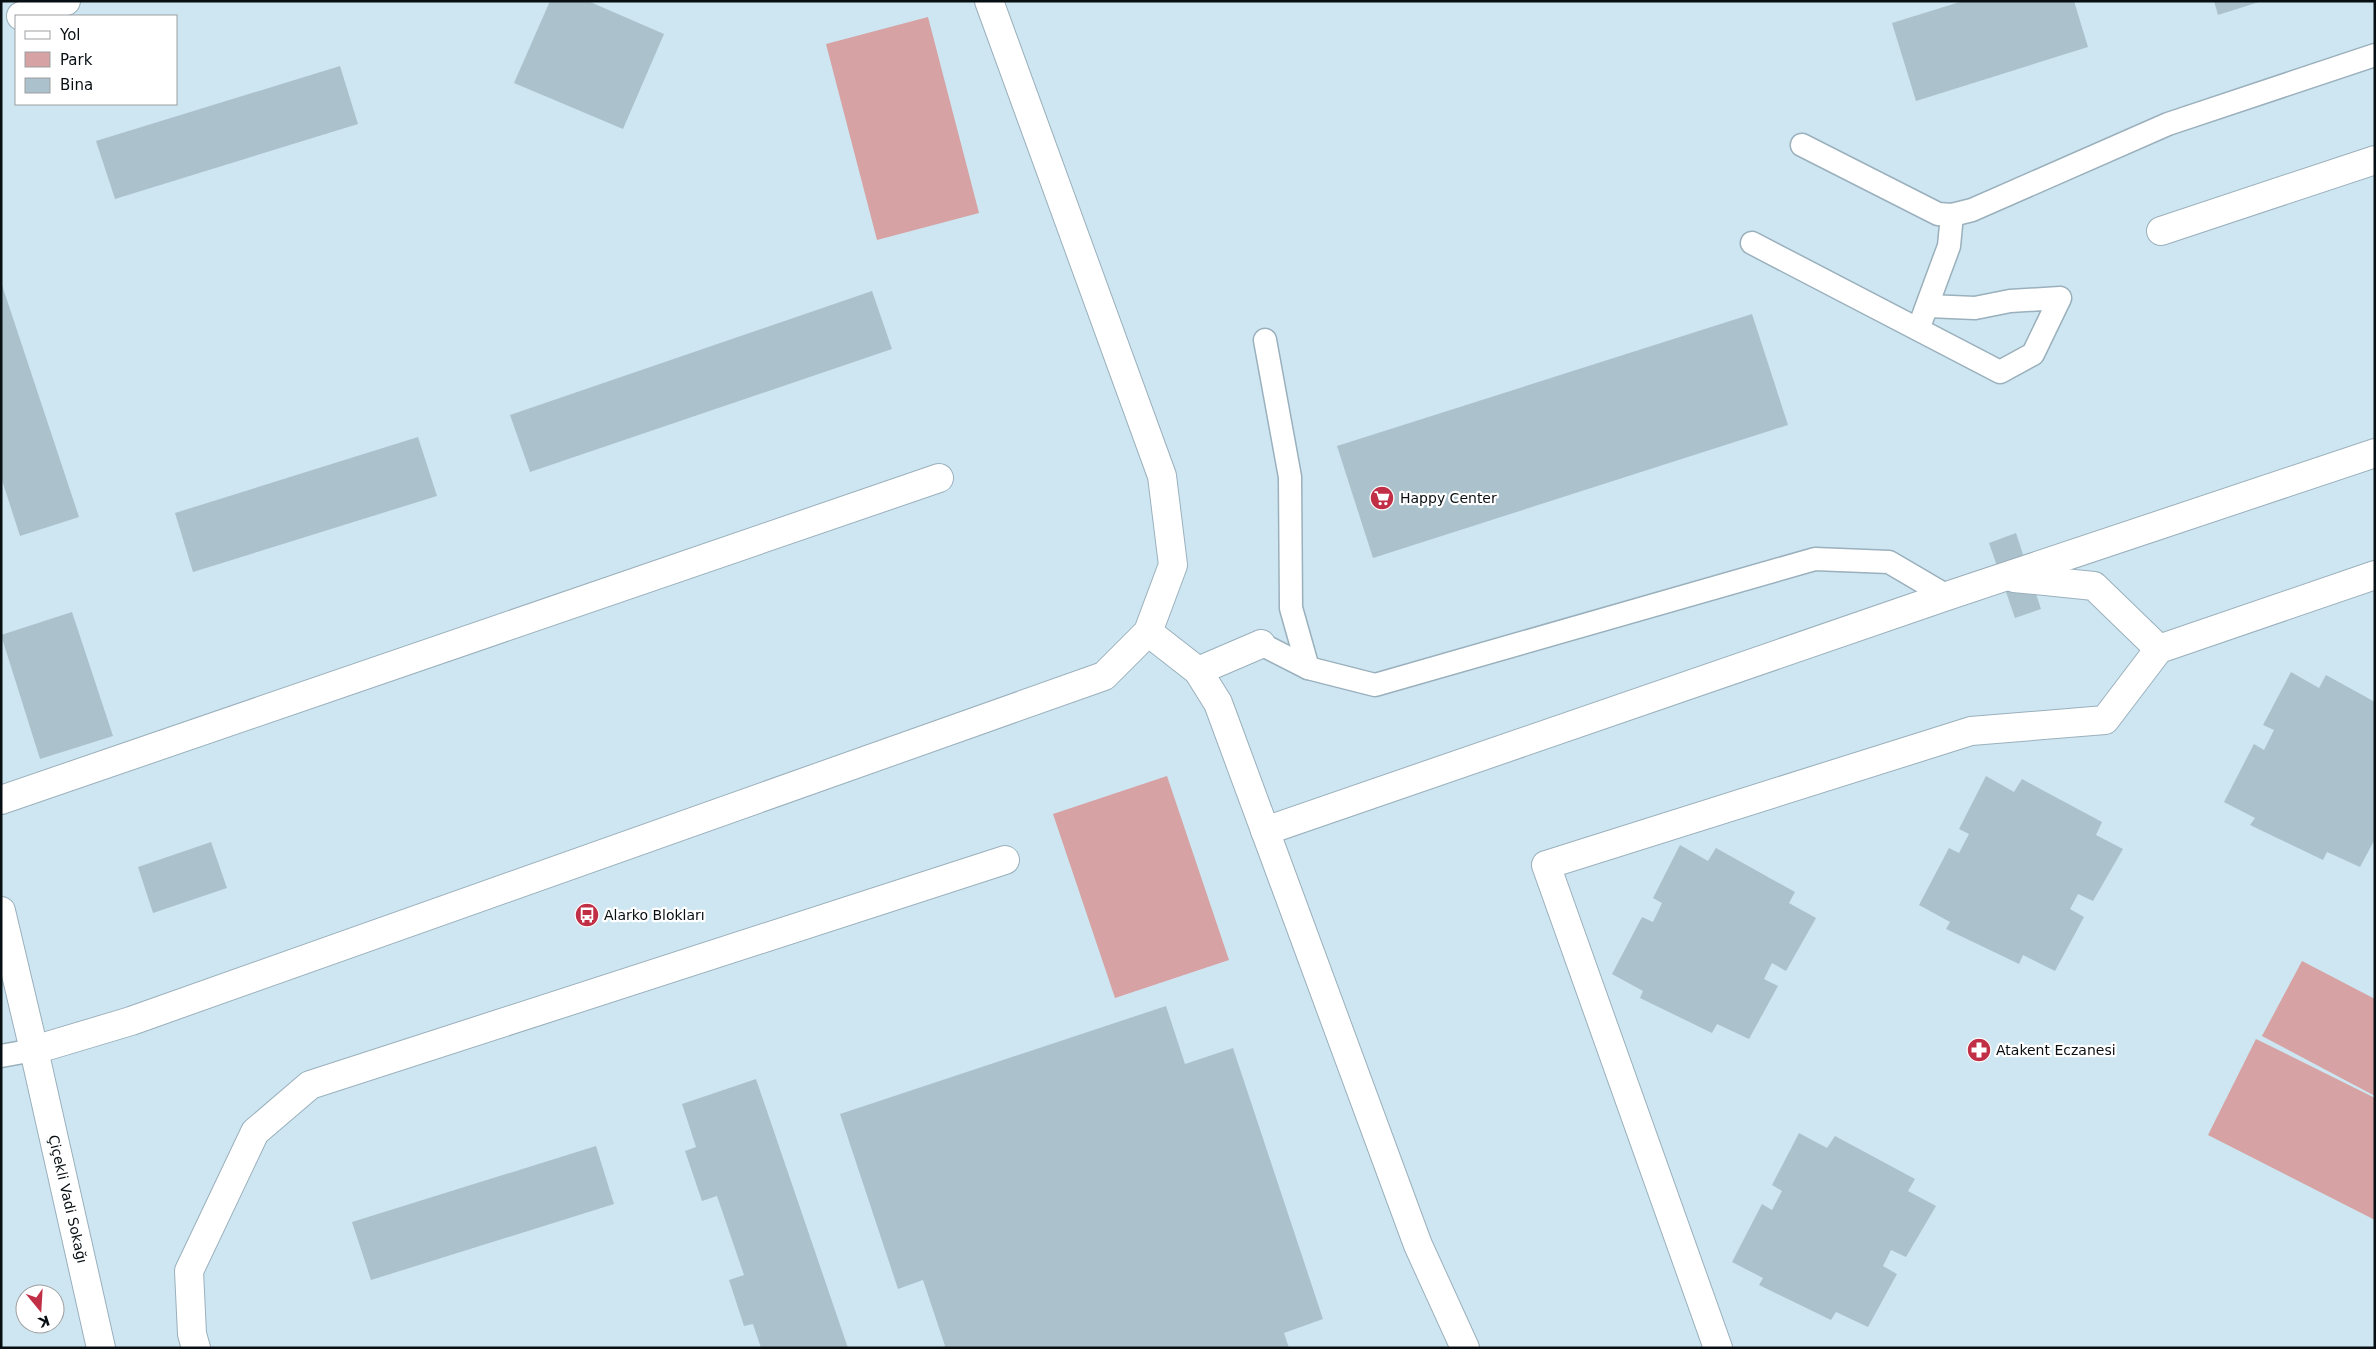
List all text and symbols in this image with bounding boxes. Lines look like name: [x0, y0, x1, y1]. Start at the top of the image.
legend: [15, 15, 178, 105]
text: Yol: [59, 26, 81, 44]
text: Park: [60, 51, 93, 69]
text: Bina: [60, 76, 93, 94]
supermarket icon: Happy Center: [1369, 485, 1395, 511]
place label: Happy Center: [1400, 490, 1497, 506]
bus stop icon: Alarko Blokları: [574, 902, 600, 928]
place label: Alarko Blokları: [604, 907, 705, 923]
pharmacy icon: Atakent Eczanesi: [1966, 1037, 1992, 1063]
place label: Atakent Eczanesi: [1996, 1042, 2116, 1058]
street label: Çiçekli Vadi Sokağı: [45, 1133, 91, 1265]
north arrow: [15, 1284, 65, 1334]
text: K: [35, 1312, 52, 1331]

